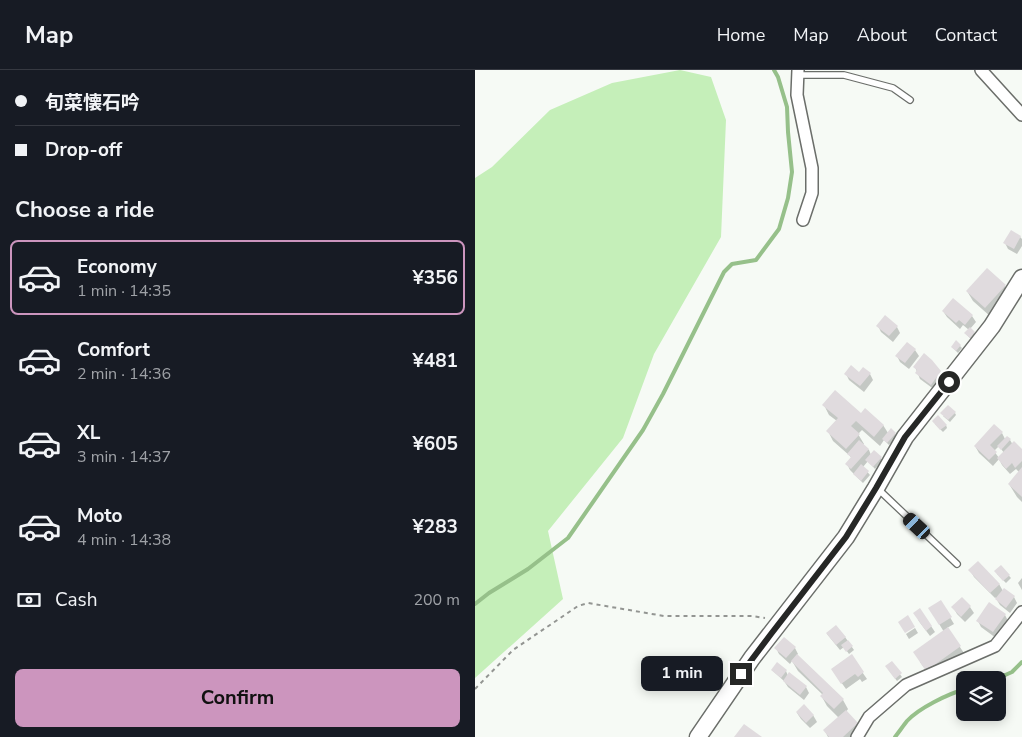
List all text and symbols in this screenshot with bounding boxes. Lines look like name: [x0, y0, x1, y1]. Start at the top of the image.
text: Map: [25, 19, 73, 51]
text: Home: [717, 23, 765, 47]
text: Map: [793, 23, 829, 47]
text: About: [857, 23, 907, 47]
text: Contact: [935, 23, 997, 47]
text: 旬菜懐石吟: [45, 90, 140, 116]
text: Drop-off: [45, 137, 122, 163]
text: Choose a ride: [15, 195, 154, 225]
text: Economy: [77, 254, 157, 280]
icon: car: [17, 255, 62, 300]
text: ¥356: [412, 265, 458, 291]
text: 1 min · 14:35: [77, 280, 171, 302]
text: Comfort: [77, 337, 150, 363]
icon: car: [17, 338, 62, 383]
text: ¥481: [412, 348, 458, 374]
text: 2 min · 14:36: [77, 363, 171, 385]
route start: [938, 371, 960, 393]
text: XL: [77, 420, 100, 446]
icon: car: [17, 421, 62, 466]
text: ¥605: [412, 431, 458, 457]
text: 3 min · 14:37: [77, 446, 171, 468]
text: Moto: [77, 503, 123, 529]
icon: car: [17, 504, 62, 549]
car: [900, 510, 933, 542]
text: ¥283: [412, 514, 458, 540]
text: 4 min · 14:38: [77, 529, 171, 551]
icon: cash: [15, 586, 43, 614]
text: Cash: [55, 587, 97, 613]
text: 200 m: [413, 589, 460, 611]
callout: 1 min: [641, 656, 723, 692]
text: 1 min: [661, 662, 703, 684]
route end: [730, 663, 752, 685]
button: Confirm: [15, 669, 460, 727]
map controls: [956, 671, 1006, 721]
button: layers: [956, 671, 1006, 721]

